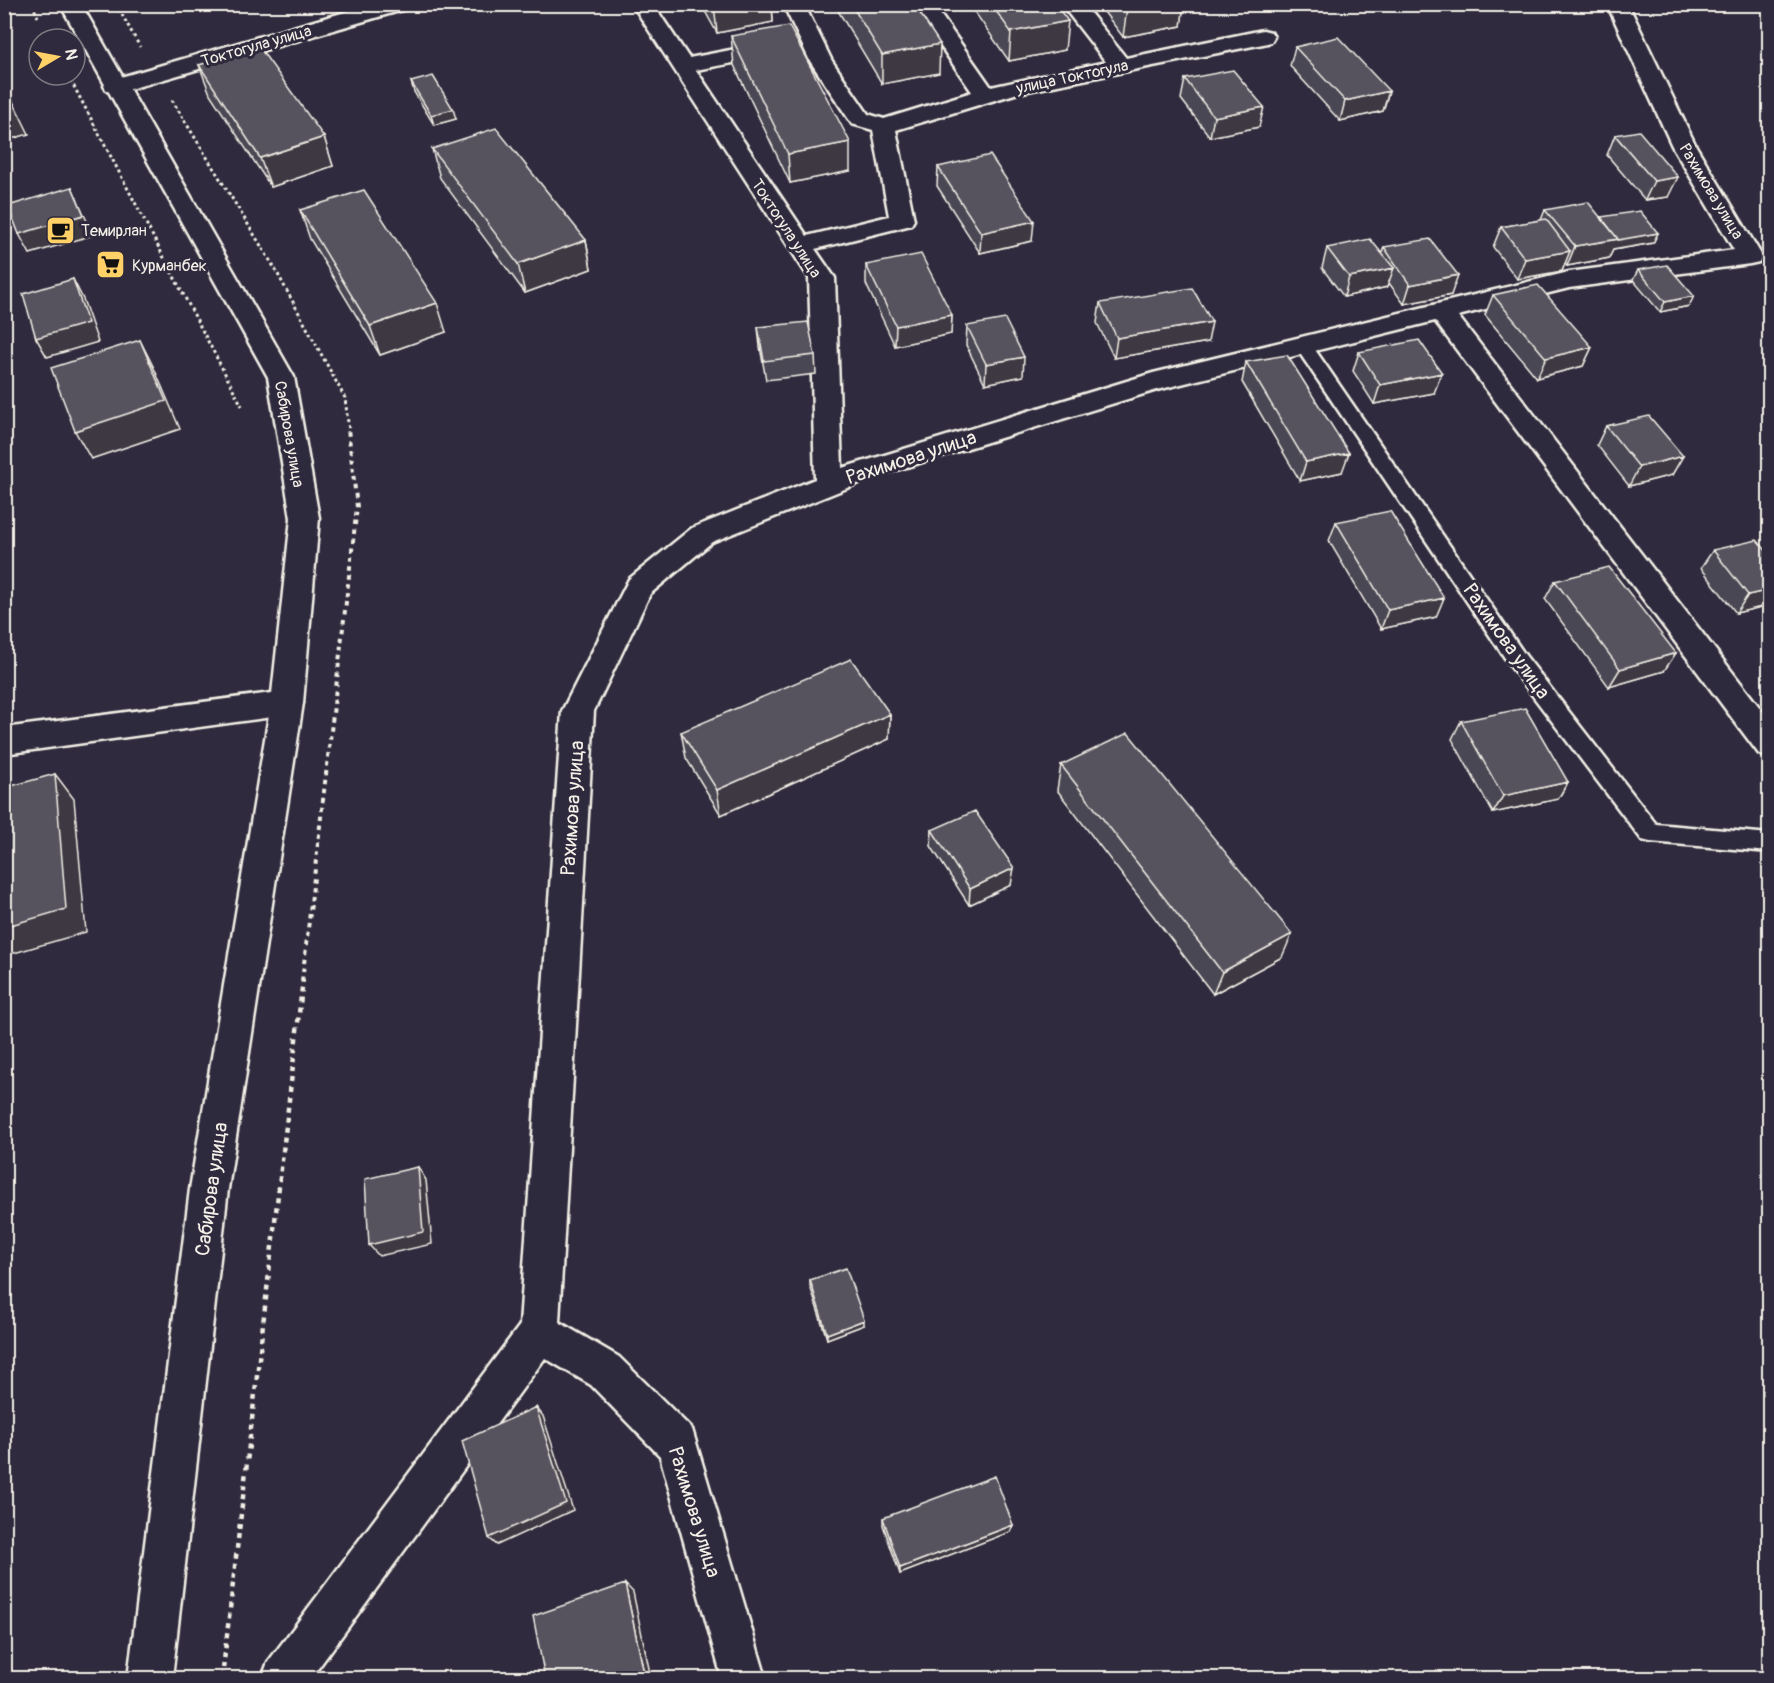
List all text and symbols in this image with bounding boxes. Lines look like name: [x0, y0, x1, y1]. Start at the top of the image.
street label: Токтогула улица: [199, 21, 314, 71]
north arrow: [27, 27, 87, 87]
text: N: [60, 48, 82, 62]
street label: улица Токтогула: [1013, 55, 1130, 99]
street label: Рахимова улица: [1675, 140, 1748, 243]
street label: Токтогула улица: [747, 175, 826, 282]
cafe icon: Темирлан: [44, 214, 76, 246]
place label: Темирлан: [81, 221, 147, 241]
supermarket icon: Курманбек: [95, 249, 127, 281]
place label: Курманбек: [132, 256, 207, 276]
street label: Сабирова улица: [270, 379, 308, 489]
street label: Рахимова улица: [843, 425, 979, 490]
street label: Рахимова улица: [1458, 579, 1556, 704]
street label: Рахимова улица: [555, 740, 590, 876]
street label: Сабирова улица: [190, 1121, 233, 1258]
street label: Рахимова улица: [663, 1444, 726, 1581]

